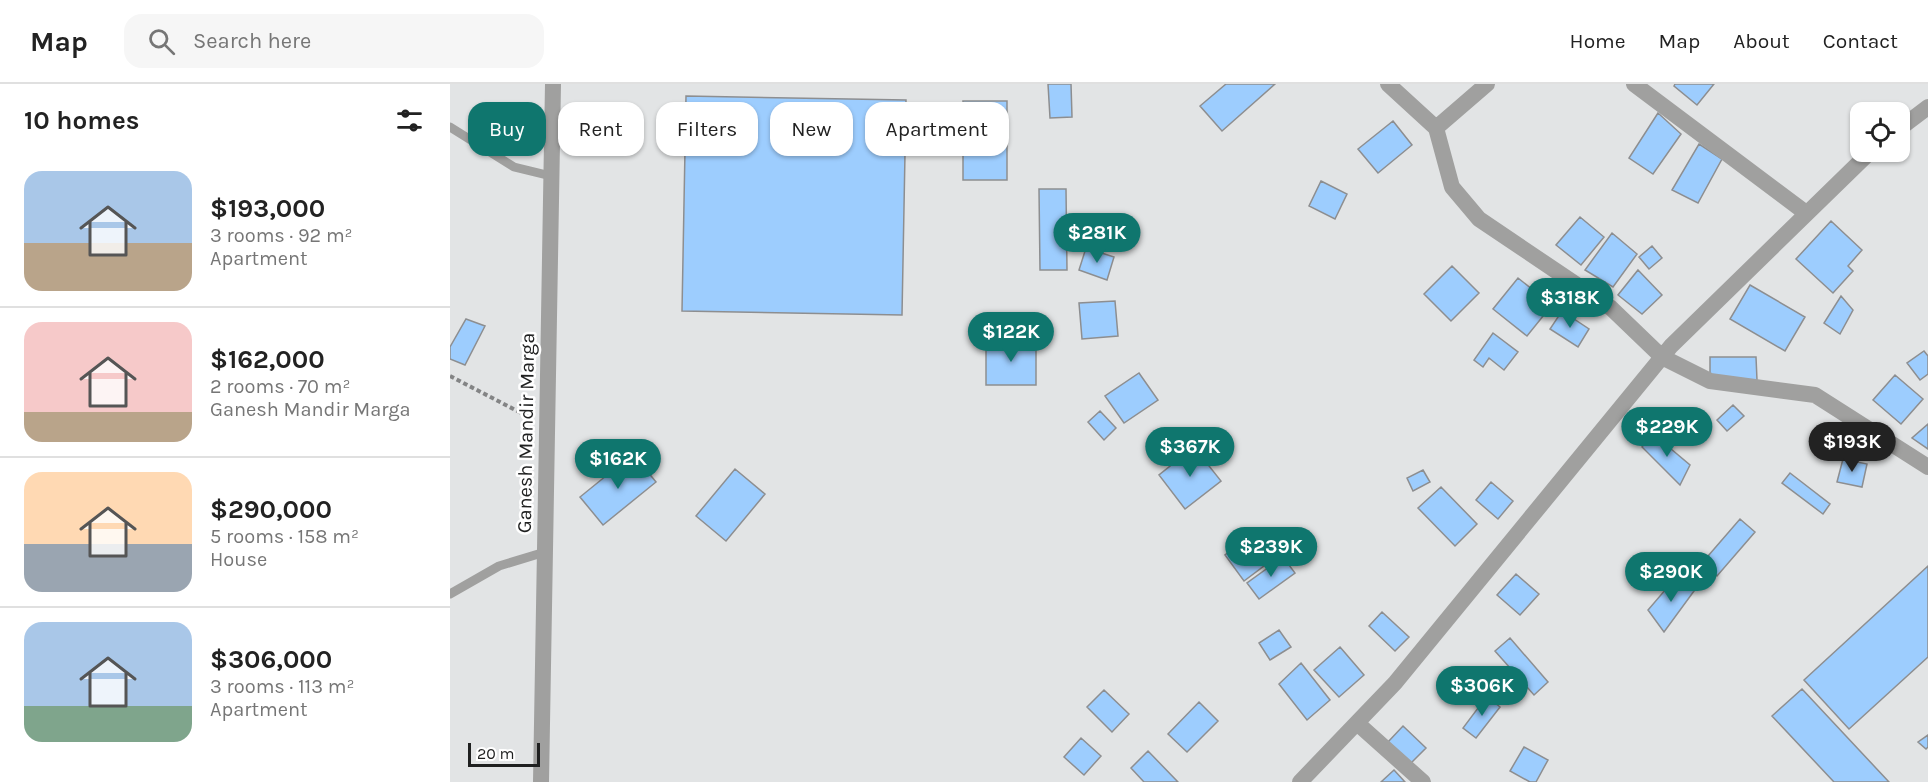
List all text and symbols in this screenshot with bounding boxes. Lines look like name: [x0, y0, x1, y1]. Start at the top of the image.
search box: [124, 14, 544, 68]
text: Map: [30, 25, 88, 58]
icon: search: [145, 25, 178, 58]
text: Search here: [193, 28, 311, 54]
text: Home: [1570, 29, 1626, 53]
text: Map: [1659, 29, 1700, 53]
text: About: [1733, 29, 1790, 53]
text: Contact: [1823, 29, 1898, 53]
chip: Buy: [468, 102, 546, 156]
chip: Rent: [558, 102, 644, 156]
chip: Filters: [656, 102, 758, 156]
chip: New: [770, 102, 853, 156]
chip: Apartment: [865, 102, 1009, 156]
map controls: [1850, 102, 1910, 162]
button: locate: [1850, 102, 1910, 162]
icon: filters: [393, 104, 426, 137]
text: 10 homes: [24, 105, 139, 136]
text: $193,000: [210, 193, 325, 224]
icon: home: [72, 195, 144, 267]
pin: $281K: [1055, 213, 1139, 264]
text: $281K: [1067, 221, 1127, 244]
text: 3 rooms · 92 m²: [210, 224, 353, 247]
text: Apartment: [210, 247, 308, 270]
pin: $318K: [1528, 278, 1612, 329]
text: $318K: [1540, 286, 1600, 309]
pin: $122K: [969, 312, 1053, 363]
text: $122K: [982, 320, 1040, 343]
street label: Ganesh Mandir Marga: [513, 333, 539, 533]
text: $162,000: [210, 344, 325, 375]
icon: home: [72, 346, 144, 418]
text: 2 rooms · 70 m²: [210, 375, 350, 398]
text: Ganesh Mandir Marga: [210, 398, 411, 421]
pin: $229K: [1625, 407, 1709, 458]
text: $229K: [1635, 415, 1699, 438]
pin: $193K: [1810, 422, 1894, 473]
pin: $367K: [1148, 427, 1232, 478]
text: $193K: [1823, 430, 1881, 453]
text: $367K: [1159, 435, 1221, 458]
pin: $162K: [576, 439, 660, 490]
text: $162K: [589, 447, 647, 470]
text: $290,000: [210, 494, 332, 525]
icon: home: [72, 496, 144, 568]
text: 5 rooms · 158 m²: [210, 525, 359, 548]
pin: $239K: [1229, 527, 1313, 578]
text: $239K: [1239, 535, 1303, 558]
text: House: [210, 548, 267, 571]
pin: $290K: [1629, 552, 1713, 603]
text: $290K: [1639, 560, 1703, 583]
text: $306,000: [210, 644, 332, 675]
icon: home: [72, 646, 144, 718]
pin: $306K: [1440, 666, 1524, 717]
text: $306K: [1450, 674, 1514, 697]
text: 3 rooms · 113 m²: [210, 675, 354, 698]
text: Apartment: [210, 698, 308, 721]
scale bar: [468, 740, 540, 768]
text: 20 m: [477, 744, 515, 763]

